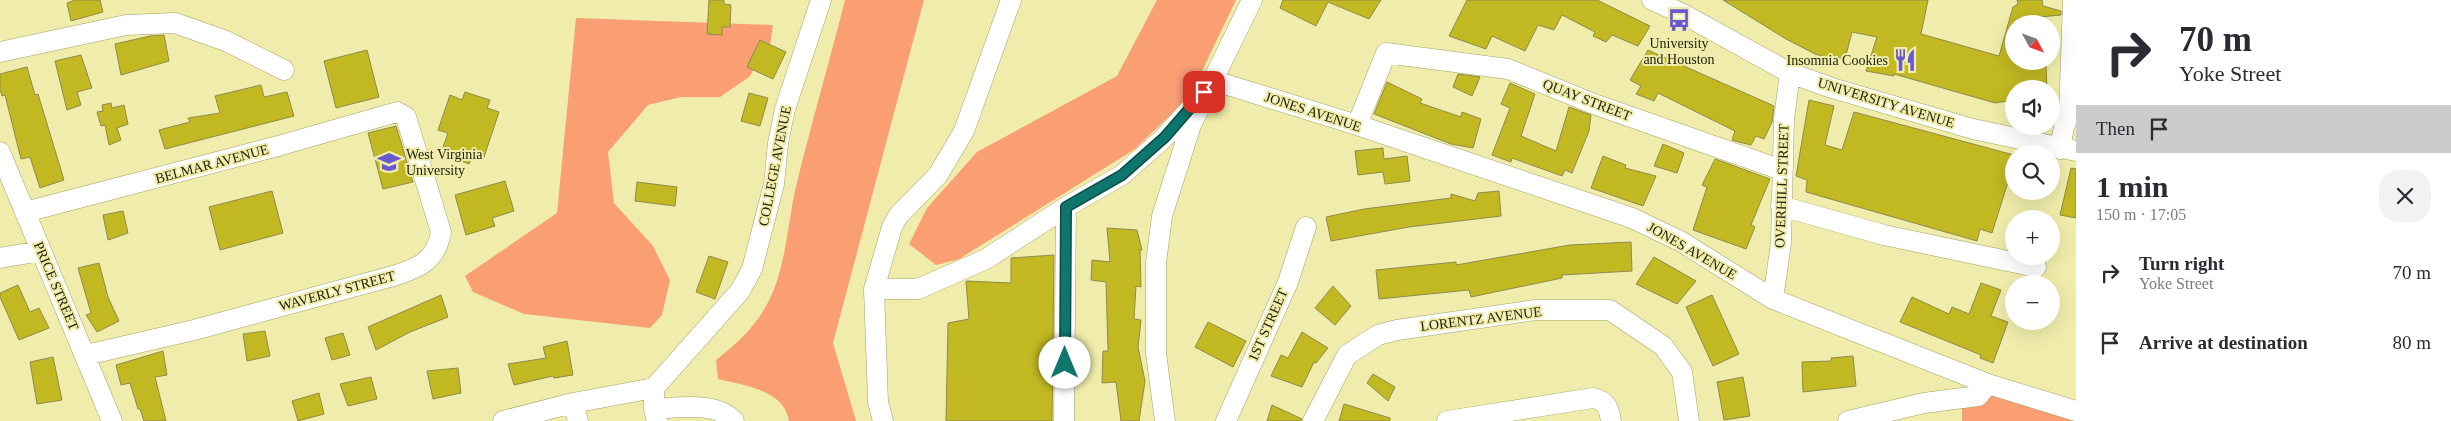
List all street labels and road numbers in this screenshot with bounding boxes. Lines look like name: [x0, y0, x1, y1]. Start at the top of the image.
street label: UNIVERSITY AVENUE: [1816, 75, 1956, 131]
street label: QUAY STREET: [1541, 76, 1634, 124]
street label: JONES AVENUE: [1263, 89, 1363, 135]
street label: COLLEGE AVENUE: [756, 105, 794, 227]
street label: OVERHILL STREET: [1772, 123, 1792, 248]
street label: BELMAR AVENUE: [154, 142, 270, 186]
street label: JONES AVENUE: [1645, 219, 1739, 283]
street label: PRICE STREET: [31, 240, 82, 333]
street label: WAVERLY STREET: [277, 268, 397, 314]
street label: 1ST STREET: [1245, 286, 1291, 364]
street label: LORENTZ AVENUE: [1419, 304, 1543, 334]

